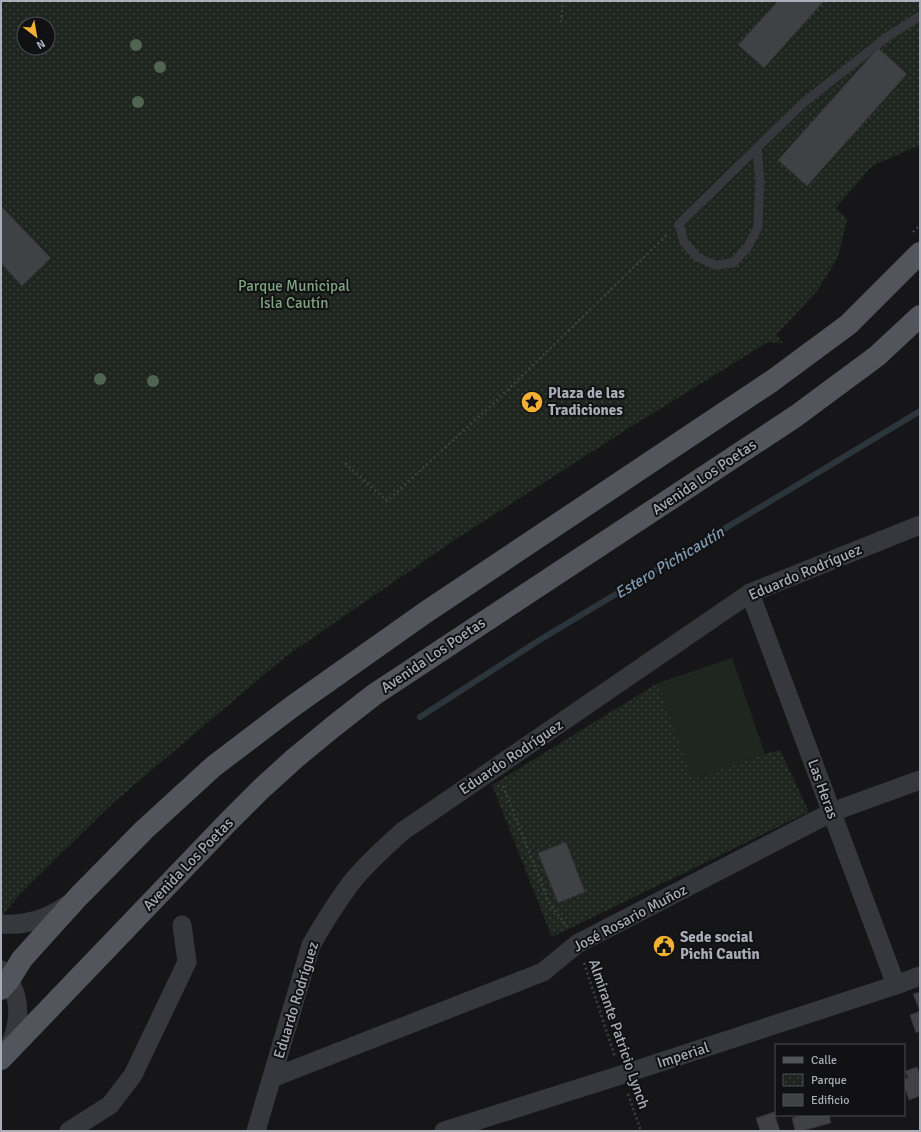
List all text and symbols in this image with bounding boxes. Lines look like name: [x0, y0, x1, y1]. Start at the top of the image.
north arrow: [16, 16, 56, 56]
text: N: [34, 37, 48, 52]
park label: Parque Municipal Isla Cautín: [238, 277, 350, 312]
place label: Plaza de las Tradiciones: [548, 384, 625, 419]
place icon: Plaza de las Tradiciones: [519, 389, 545, 415]
street label: Avenida Los Poetas: [648, 435, 760, 519]
water label: Estero Pichicautín: [611, 522, 729, 603]
street label: Eduardo Rodríguez: [746, 540, 865, 604]
street label: Avenida Los Poetas: [377, 613, 489, 697]
street label: Eduardo Rodríguez: [456, 715, 567, 798]
street label: Las Heras: [804, 757, 842, 822]
street label: Avenida Los Poetas: [139, 814, 237, 914]
street label: José Rosario Muñoz: [570, 880, 690, 956]
place label: Sede social Pichi Cautin: [680, 928, 760, 963]
public building icon: Sede social Pichi Cautin: [651, 933, 677, 959]
street label: Eduardo Rodríguez: [270, 939, 322, 1061]
street label: Almirante Patricio Lynch: [585, 957, 653, 1111]
street label: Imperial: [655, 1038, 711, 1072]
legend: [775, 1044, 905, 1116]
text: Calle: [811, 1053, 837, 1068]
text: Parque: [811, 1073, 847, 1088]
text: Edificio: [811, 1093, 849, 1108]

